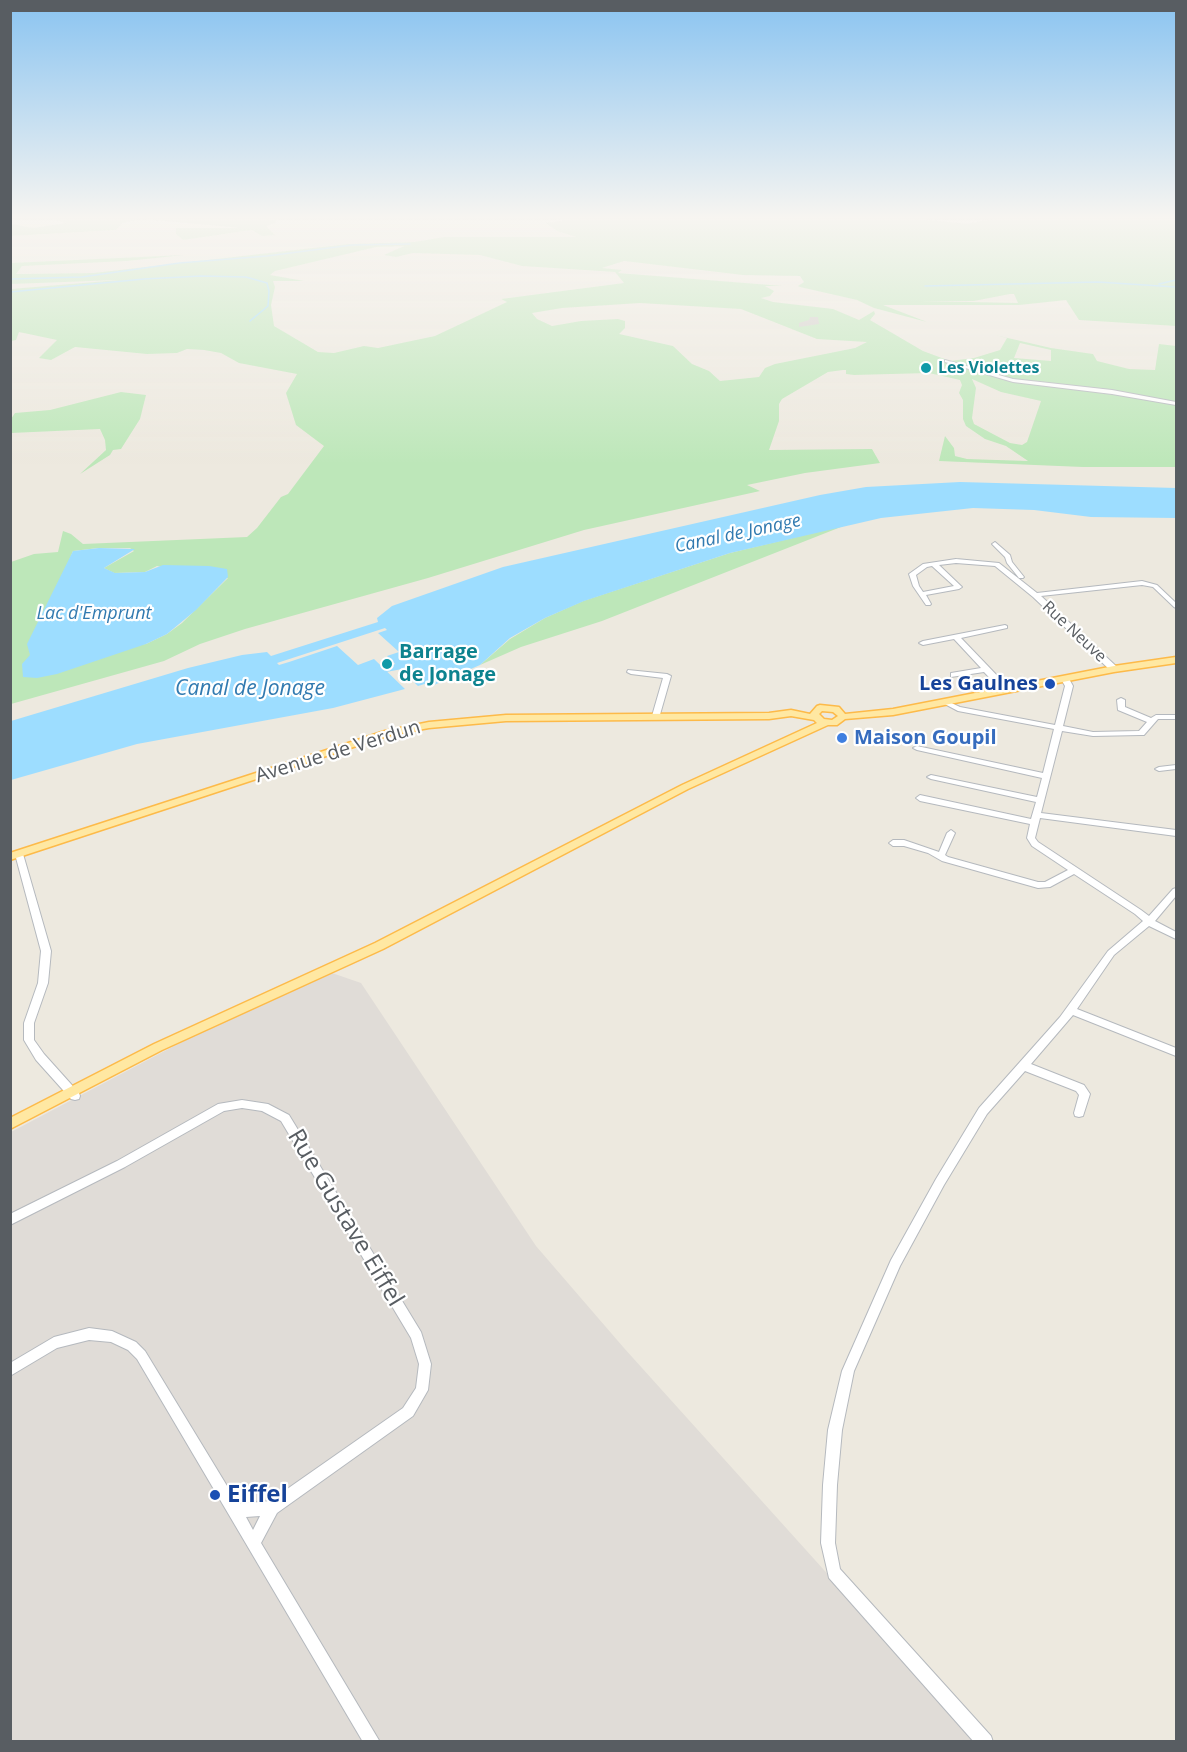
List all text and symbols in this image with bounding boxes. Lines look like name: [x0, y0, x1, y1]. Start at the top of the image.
place label: Les Violettes: [938, 358, 1039, 378]
marker: Les Violettes: [919, 361, 933, 375]
water label: Canal de Jonage: [673, 510, 803, 558]
street label: Rue Neuve: [1038, 597, 1110, 667]
water label: Lac d'Emprunt: [36, 603, 152, 625]
place label: Barrage de Jonage: [399, 640, 496, 687]
marker: Barrage de Jonage: [380, 657, 394, 671]
place label: Les Gaulnes: [919, 672, 1038, 696]
water label: Canal de Jonage: [175, 676, 325, 702]
marker: Les Gaulnes: [1043, 677, 1057, 691]
street label: Avenue de Verdun: [252, 715, 424, 789]
place label: Maison Goupil: [854, 726, 997, 750]
marker: Maison Goupil: [835, 731, 849, 745]
street label: Rue Gustave Eiffel: [281, 1124, 409, 1312]
place label: Eiffel: [227, 1481, 288, 1509]
marker: Eiffel: [208, 1488, 222, 1502]

